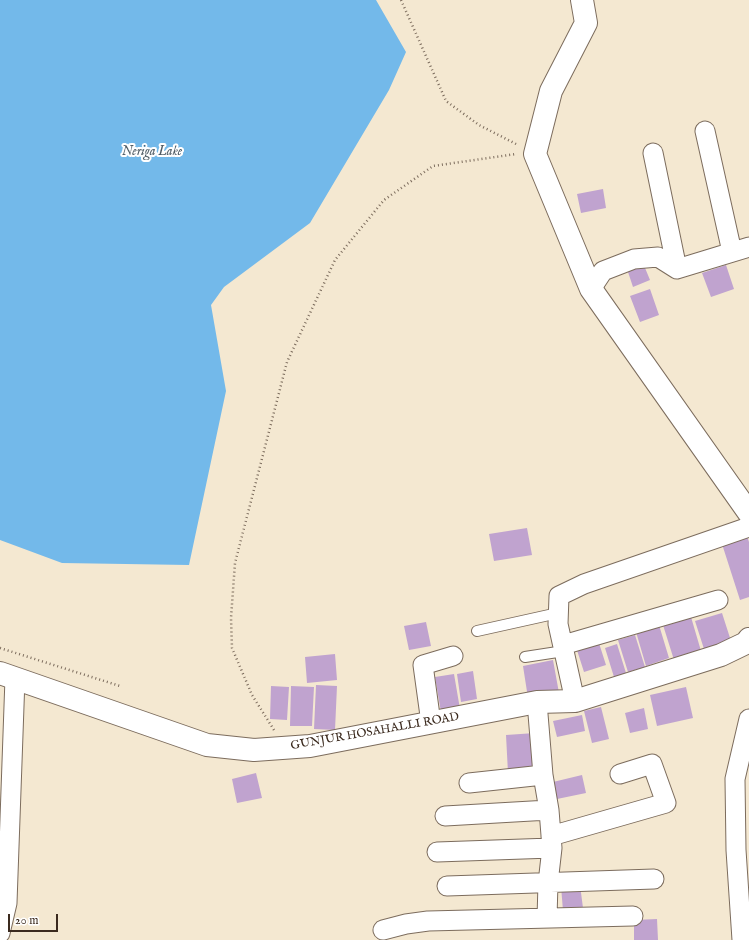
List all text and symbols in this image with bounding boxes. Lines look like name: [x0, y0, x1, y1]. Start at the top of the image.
water label: Neriga Lake: [122, 144, 182, 160]
street label: GUNJUR HOSAHALLI ROAD: [290, 710, 460, 754]
scale bar: [10, 906, 60, 932]
text: 20 m: [15, 913, 38, 928]

